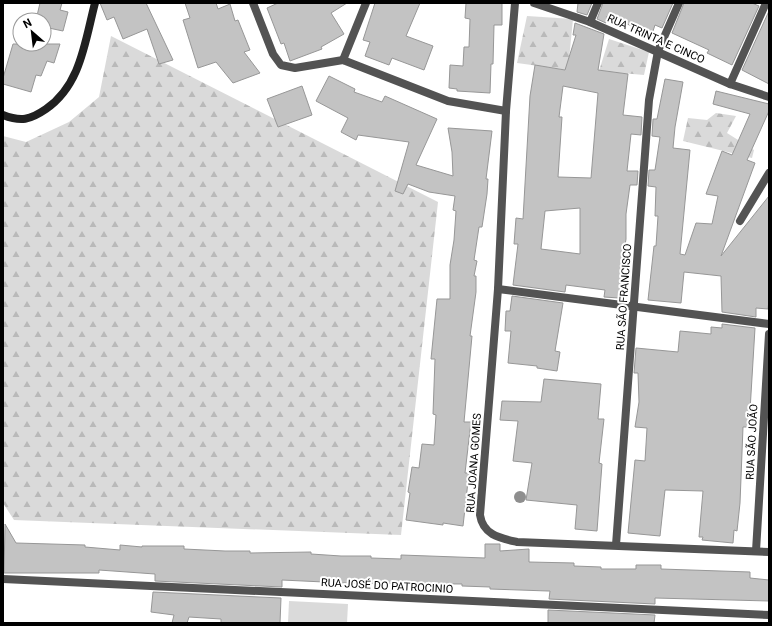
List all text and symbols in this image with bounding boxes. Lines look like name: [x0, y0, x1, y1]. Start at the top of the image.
north arrow: [12, 12, 52, 52]
street label: RUA TRINTA E CINCO: [605, 12, 707, 66]
text: N: [21, 16, 34, 31]
street label: RUA SÃO FRANCISCO: [614, 243, 634, 351]
street label: RUA SÃO JOÃO: [744, 404, 760, 480]
street label: RUA JOANA GOMES: [464, 412, 484, 513]
street label: RUA JOSÉ DO PATROCINIO: [320, 576, 454, 596]

